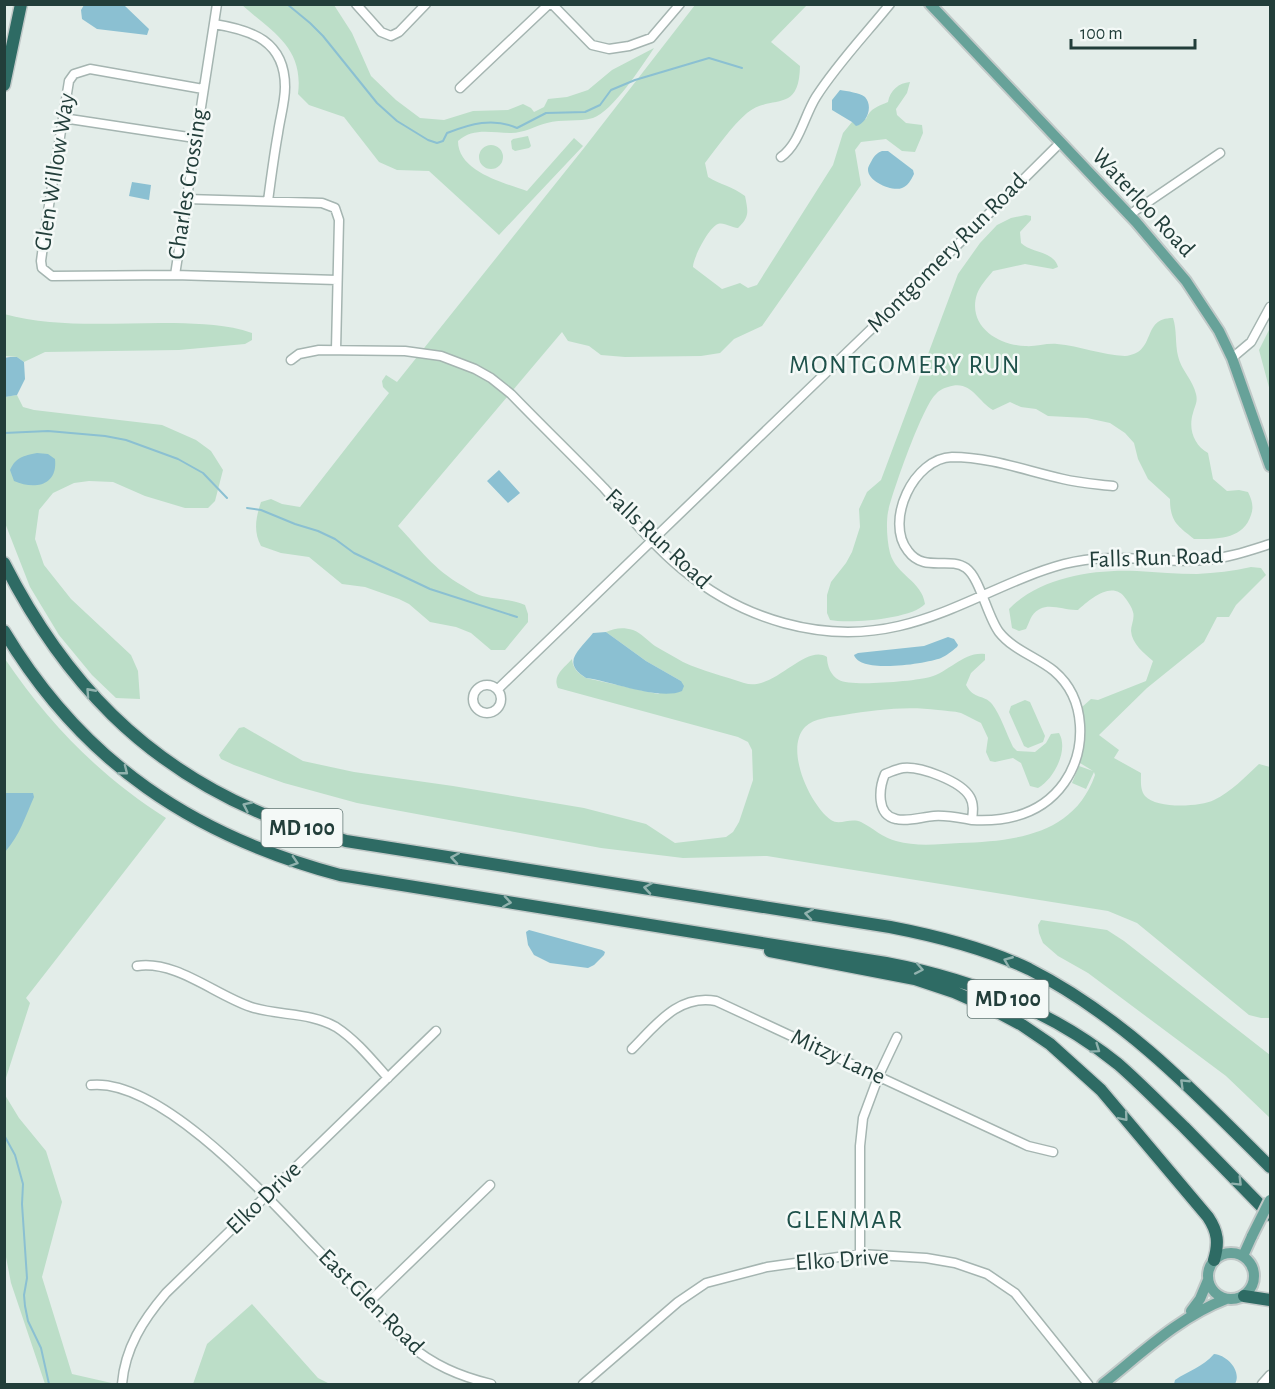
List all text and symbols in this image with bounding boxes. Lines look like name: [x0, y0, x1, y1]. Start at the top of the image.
scale bar: [1071, 12, 1196, 50]
text: 100 m: [1080, 25, 1123, 43]
street label: Glen Willow Way: [31, 91, 79, 253]
street label: Charles Crossing: [164, 106, 212, 261]
street label: Waterloo Road: [1087, 144, 1199, 262]
street label: Montgomery Run Road: [863, 169, 1031, 337]
district label: MONTGOMERY RUN: [789, 352, 1021, 378]
street label: Falls Run Road: [601, 484, 715, 594]
street label: Falls Run Road: [1088, 544, 1224, 572]
one-way arrow: [86, 688, 97, 698]
one-way arrow: [117, 763, 128, 774]
one-way arrow: [242, 801, 253, 813]
road number: MD 100: [262, 809, 342, 847]
one-way arrow: [450, 853, 460, 865]
one-way arrow: [289, 855, 299, 868]
one-way arrow: [643, 883, 652, 895]
one-way arrow: [502, 896, 511, 908]
one-way arrow: [805, 908, 815, 921]
one-way arrow: [1003, 956, 1014, 968]
one-way arrow: [914, 962, 924, 975]
road number: MD 100: [968, 980, 1048, 1018]
street label: Mitzy Lane: [787, 1025, 889, 1089]
one-way arrow: [1089, 1042, 1100, 1053]
one-way arrow: [1181, 1079, 1191, 1090]
one-way arrow: [1117, 1110, 1128, 1121]
street label: Elko Drive: [222, 1157, 306, 1239]
one-way arrow: [1231, 1176, 1242, 1186]
district label: GLENMAR: [786, 1207, 904, 1233]
street label: East Glen Road: [314, 1245, 428, 1359]
street label: Elko Drive: [794, 1245, 890, 1275]

